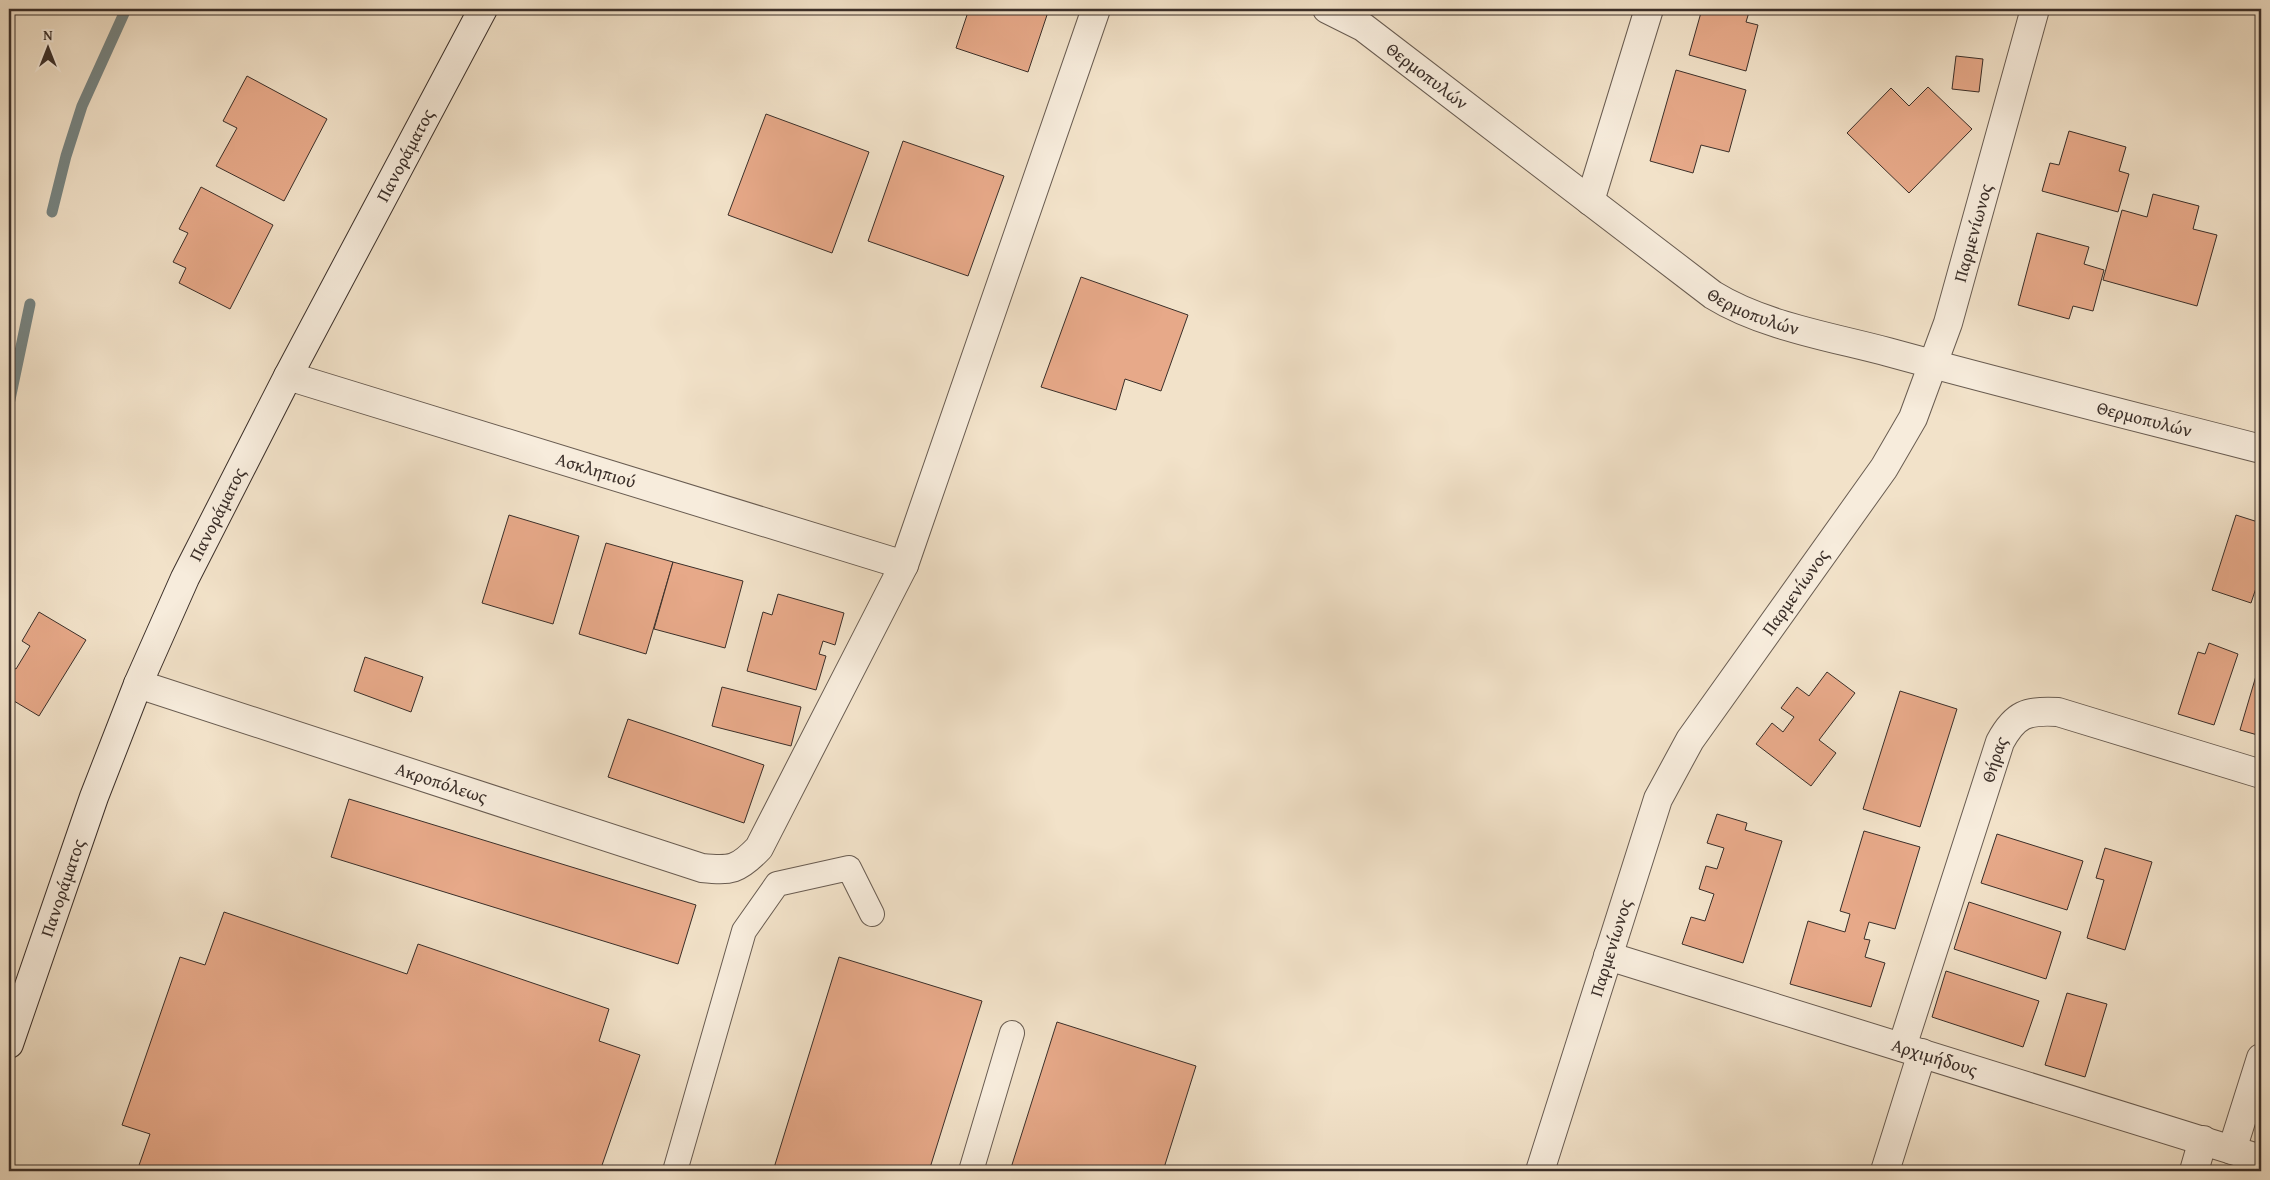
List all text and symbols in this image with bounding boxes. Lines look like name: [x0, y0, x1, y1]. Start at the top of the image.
north arrow: [22, 22, 72, 72]
text: N: [43, 25, 53, 45]
street label: Θερμοπυλών: [1381, 35, 1474, 116]
street label: Πανοράματος: [369, 103, 441, 207]
street label: Παρμενίωνος: [1946, 180, 1999, 285]
street label: Θερμοπυλών: [1702, 281, 1802, 342]
street label: Θερμοπυλών: [2094, 394, 2195, 444]
street label: Ασκληπιού: [553, 445, 639, 495]
street label: Πανοράματος: [182, 462, 252, 566]
street label: Παρμενίωνος: [1755, 543, 1836, 641]
street label: Θήρας: [1974, 730, 2014, 786]
street label: Ακροπόλεως: [392, 755, 491, 810]
street label: Πανοράματος: [33, 835, 92, 941]
street label: Παρμενίωνος: [1582, 895, 1639, 1000]
street label: Αρχιμήδους: [1888, 1031, 1981, 1083]

